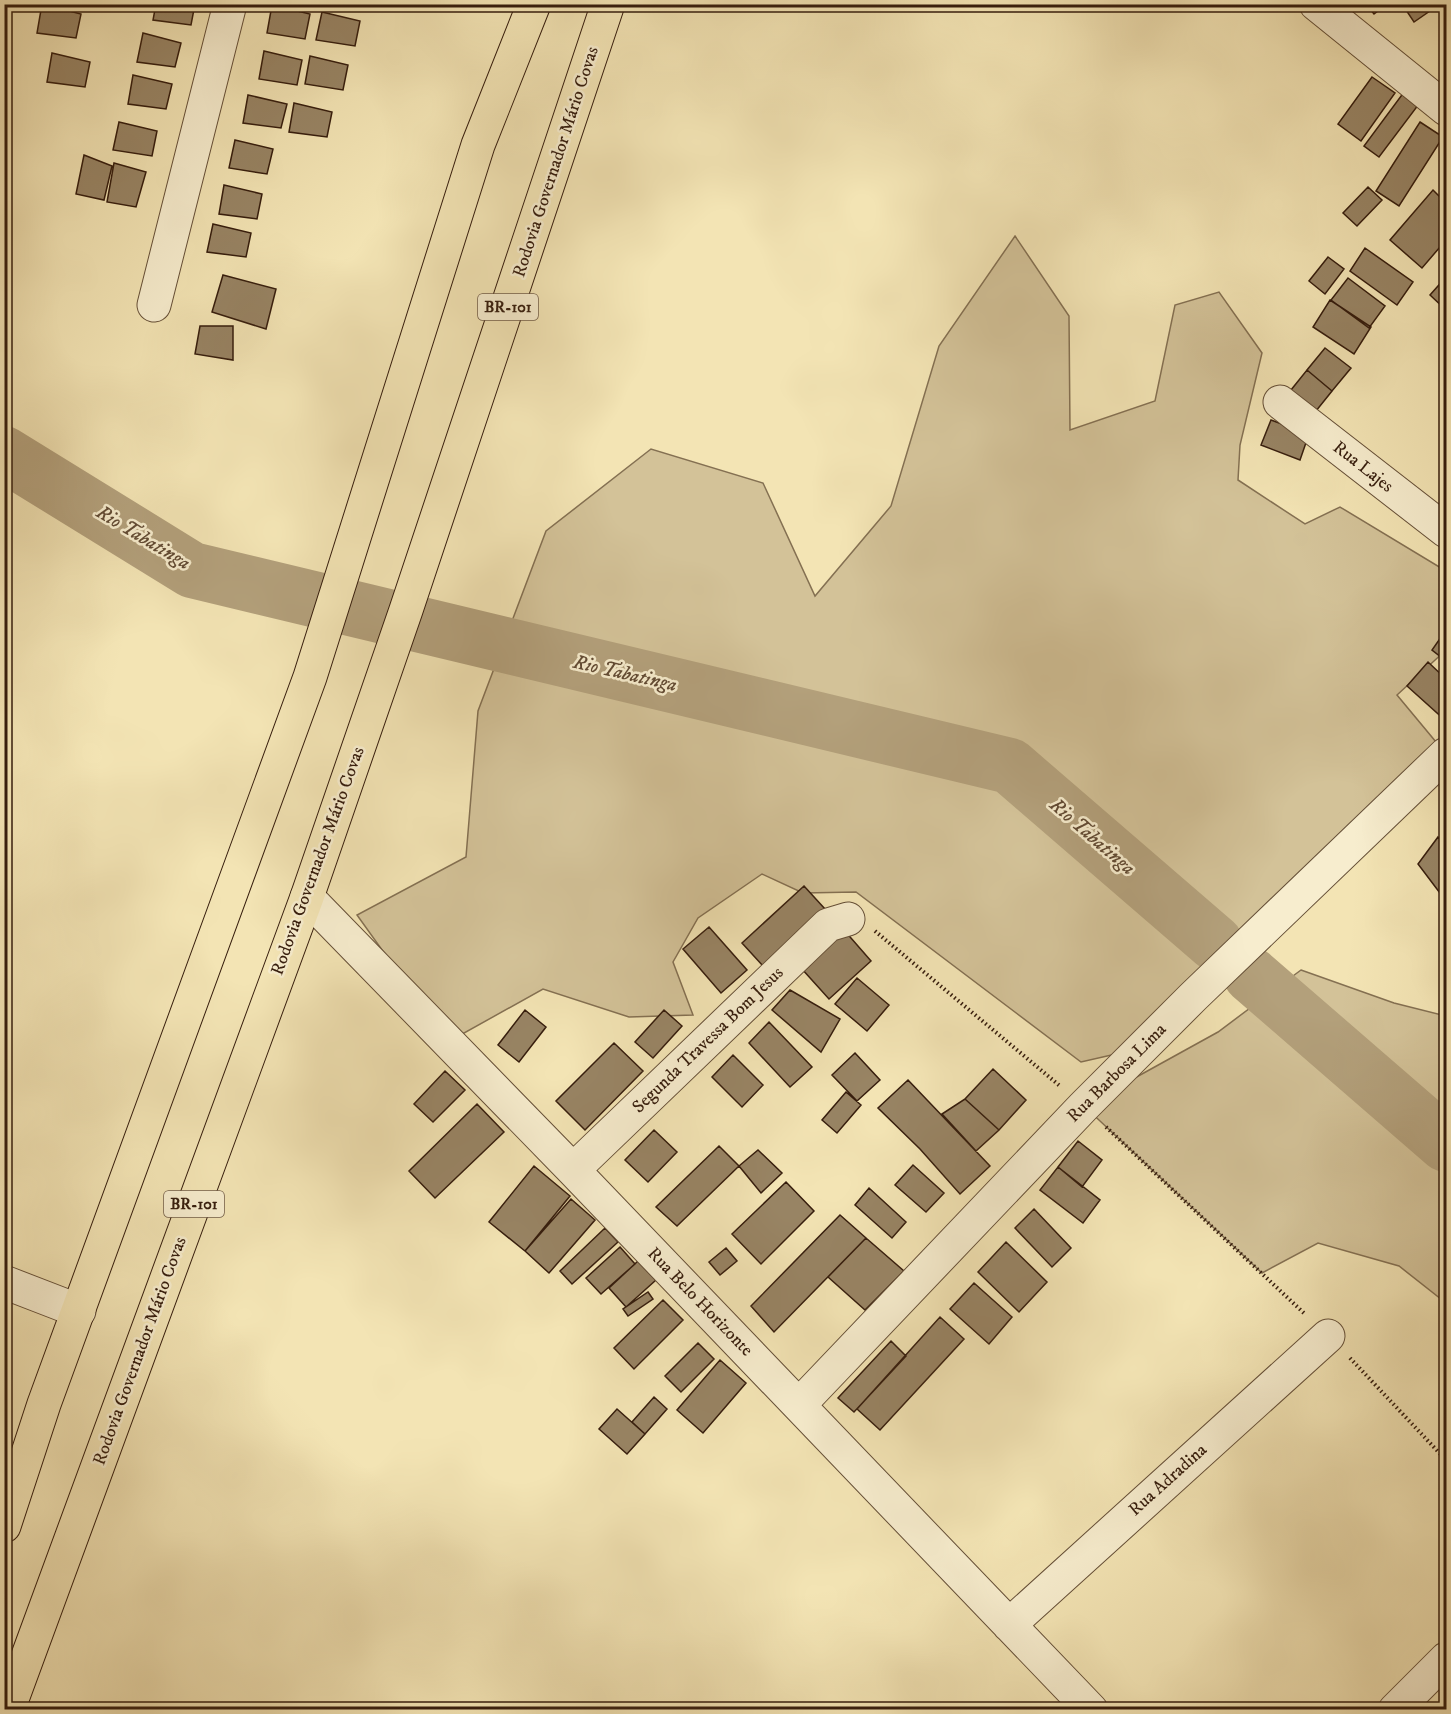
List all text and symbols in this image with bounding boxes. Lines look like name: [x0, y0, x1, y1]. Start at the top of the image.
street label: Rodovia Governador Mário Covas: [508, 44, 604, 280]
road number: BR-101: [478, 294, 538, 320]
street label: Rua Lajes: [1328, 437, 1398, 497]
water label: Rio Tabatinga: [90, 500, 195, 576]
water label: Rio Tabatinga: [570, 650, 679, 698]
street label: Rodovia Governador Mário Covas: [266, 744, 370, 978]
water label: Rio Tabatinga: [1043, 792, 1140, 881]
street label: Segunda Travessa Bom Jesus: [628, 962, 788, 1118]
street label: Rua Barbosa Lima: [1063, 1019, 1171, 1127]
road number: BR-101: [164, 1191, 224, 1217]
street label: Rodovia Governador Mário Covas: [88, 1234, 192, 1468]
street label: Rua Belo Horizonte: [642, 1243, 758, 1361]
street label: Rua Adradina: [1124, 1439, 1212, 1521]

